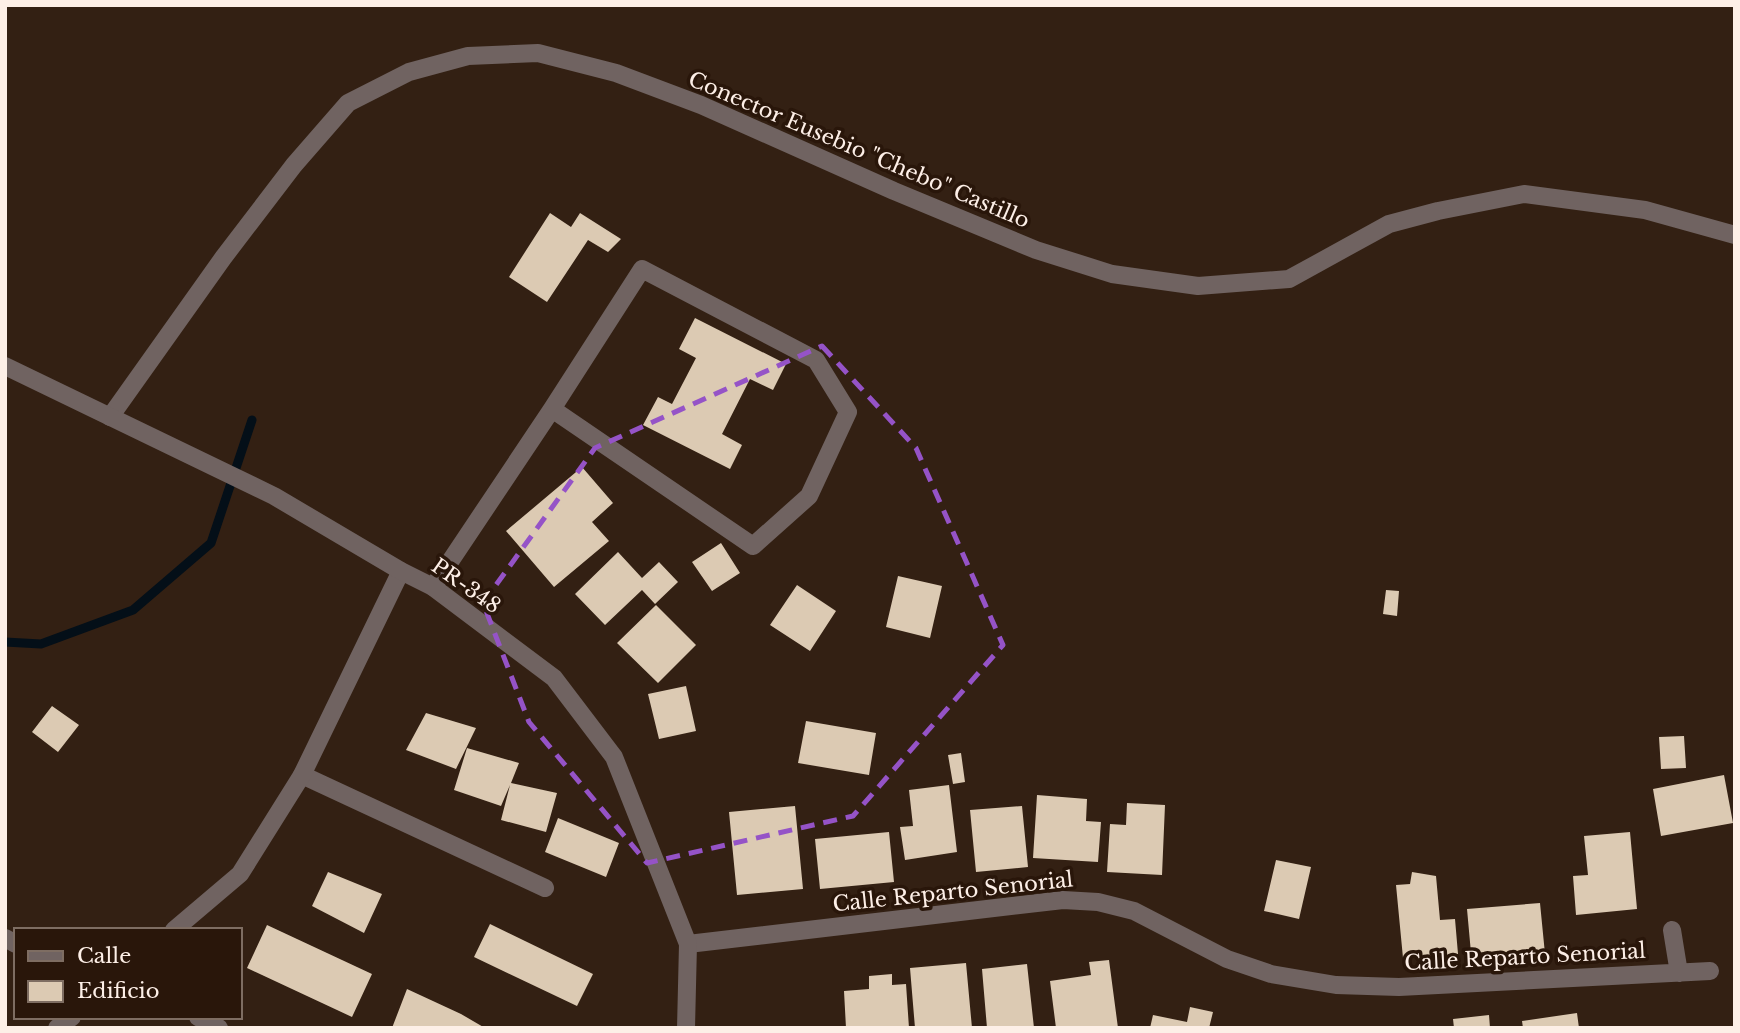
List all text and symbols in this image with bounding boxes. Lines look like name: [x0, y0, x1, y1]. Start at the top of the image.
street label: Conector Eusebio "Chebo" Castillo: [684, 66, 1034, 234]
street label: PR-348: [426, 553, 506, 619]
street label: Calle Reparto Senorial: [831, 866, 1075, 918]
legend: [14, 928, 242, 1019]
street label: Calle Reparto Senorial: [1404, 938, 1647, 976]
text: Calle: [77, 943, 131, 969]
text: Edificio: [77, 978, 159, 1004]

